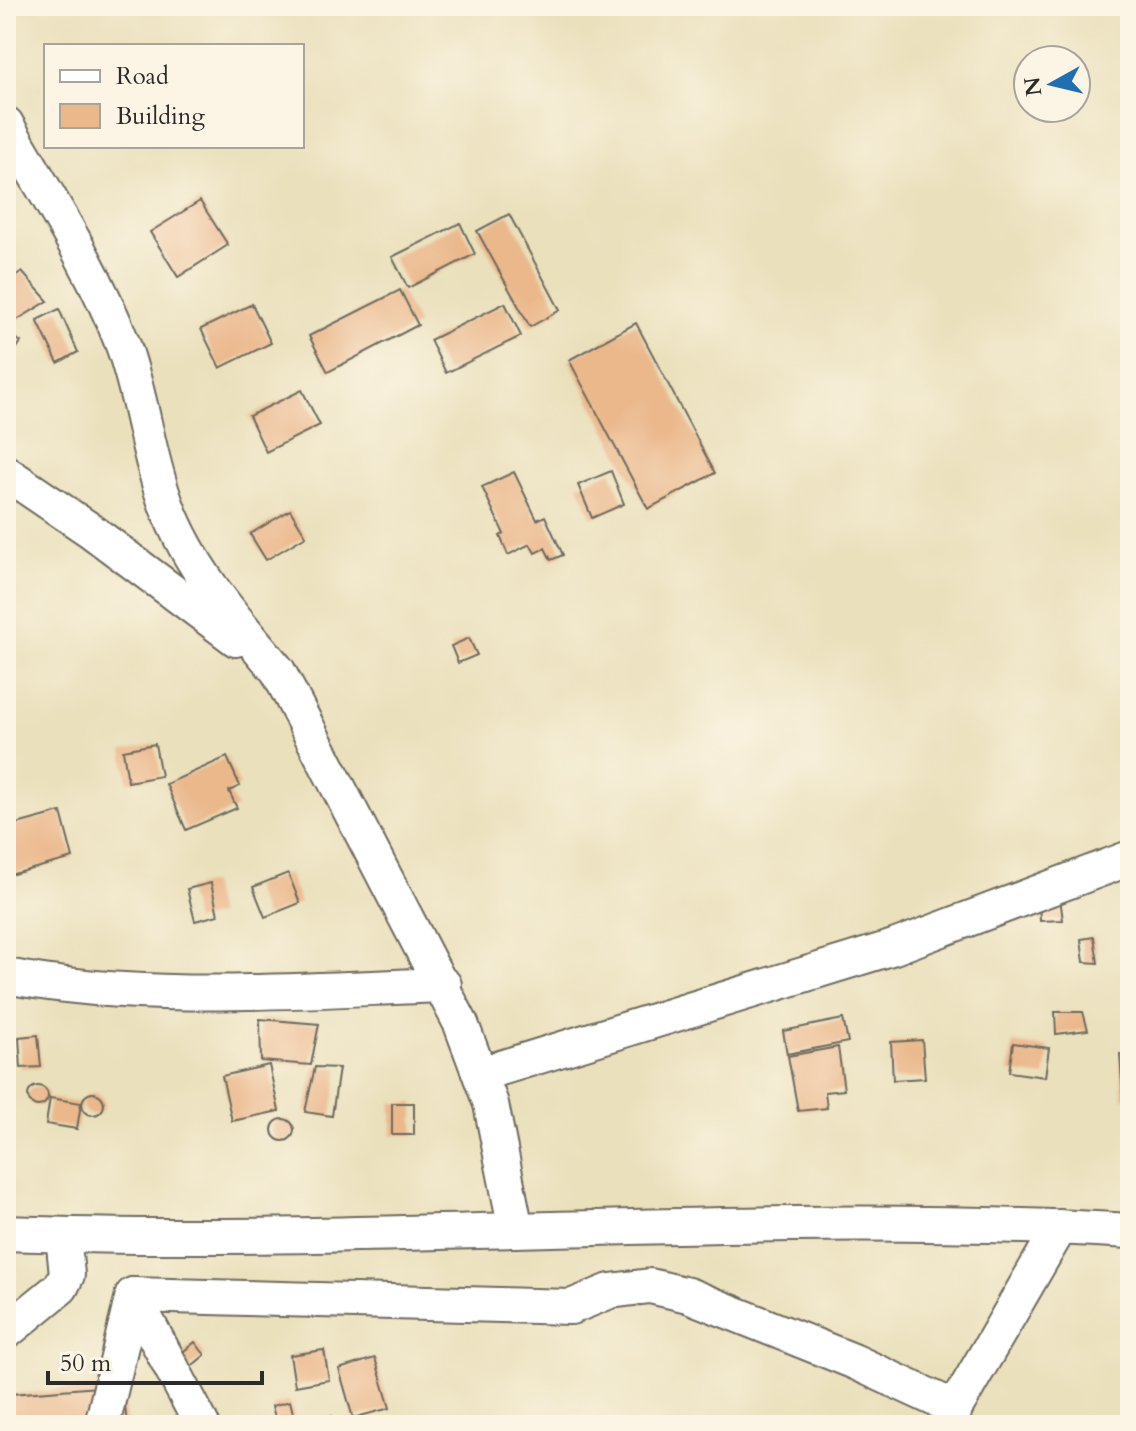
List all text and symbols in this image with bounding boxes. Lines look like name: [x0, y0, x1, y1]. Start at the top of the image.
legend: [44, 44, 304, 148]
north arrow: [1012, 44, 1092, 124]
text: Road: [116, 60, 169, 93]
text: N: [1017, 75, 1049, 98]
text: Building: [116, 100, 206, 133]
scale bar: [48, 1335, 262, 1385]
text: 50 m: [60, 1347, 112, 1380]

